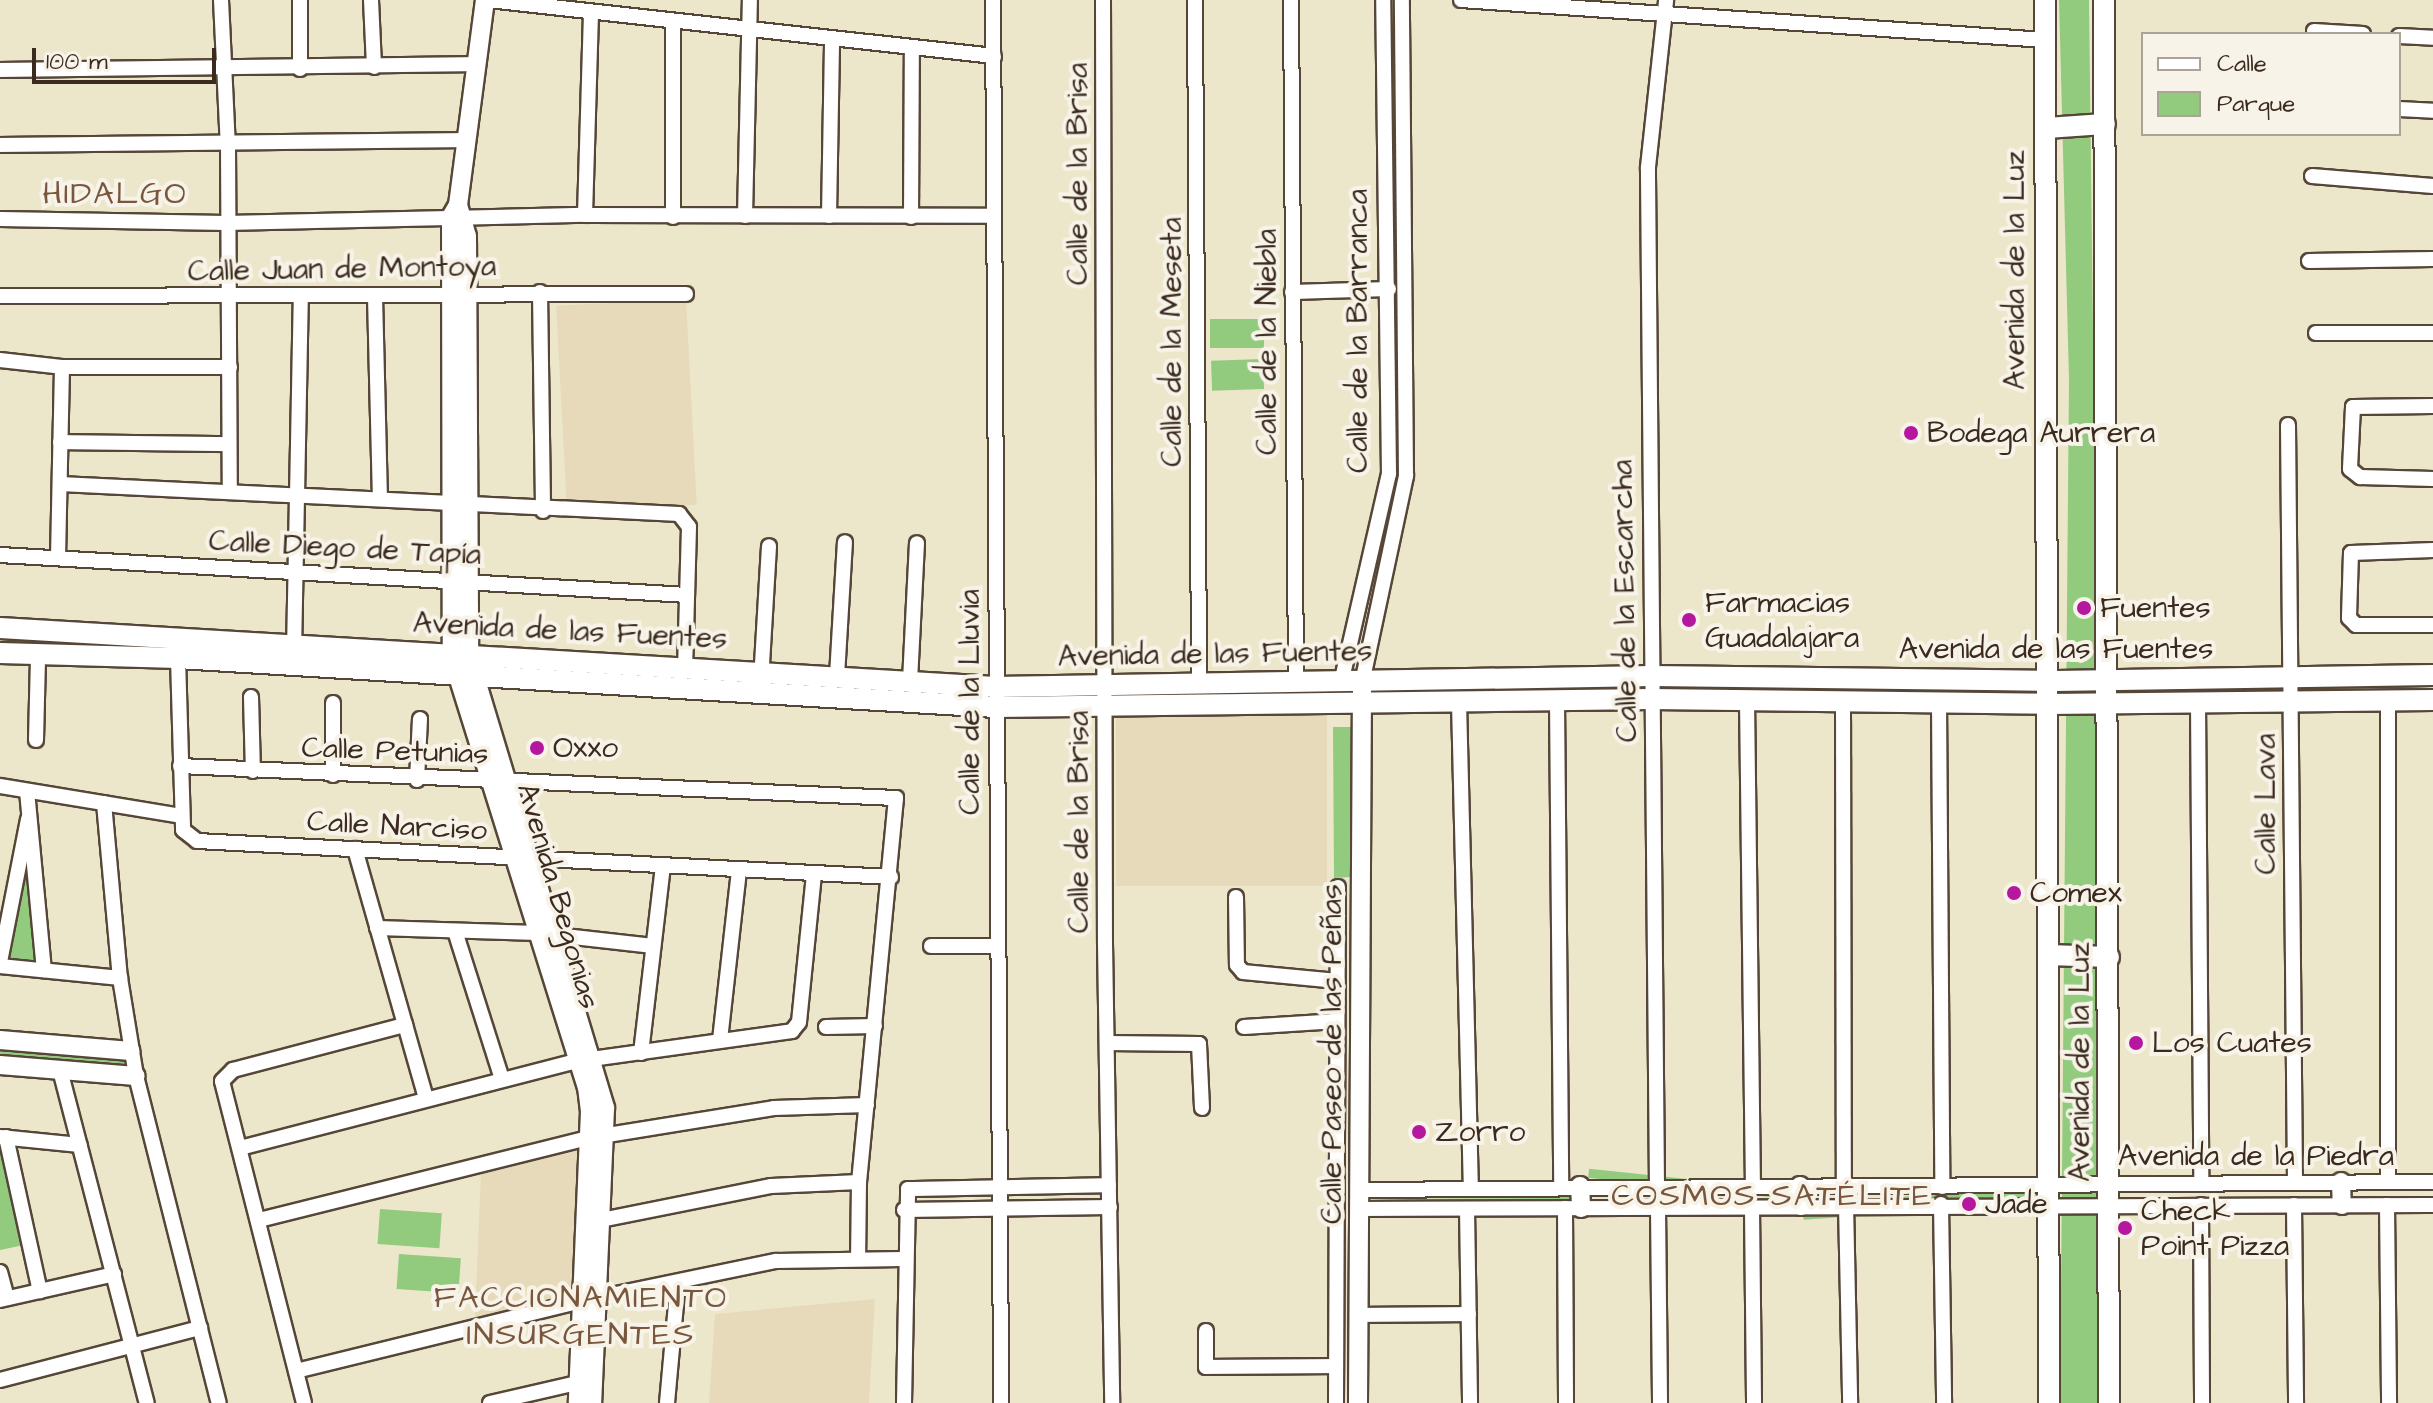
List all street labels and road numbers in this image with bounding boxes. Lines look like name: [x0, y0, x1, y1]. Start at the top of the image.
street label: Calle de la Brisa: [1060, 63, 1096, 285]
street label: Avenida de la Luz: [1997, 150, 2033, 390]
street label: Calle de la Barranca: [1340, 189, 1376, 473]
street label: Calle de la Meseta: [1154, 217, 1190, 467]
street label: Calle de la Niebla: [1249, 229, 1285, 455]
street label: Calle Juan de Montoya: [187, 248, 497, 290]
street label: Calle de la Escarcha: [1605, 459, 1645, 743]
street label: Calle Diego de Tapía: [208, 523, 482, 573]
street label: Calle de la Lluvia: [952, 589, 988, 815]
street label: Avenida de las Fuentes: [412, 605, 728, 657]
street label: Avenida de las Fuentes: [1899, 631, 2213, 667]
street label: Avenida de las Fuentes: [1057, 633, 1373, 675]
street label: Calle de la Brisa: [1061, 711, 1097, 933]
street label: Calle Petunias: [301, 730, 489, 772]
street label: Calle Lava: [2248, 733, 2284, 875]
street label: Avenida Begonias: [509, 779, 607, 1013]
street label: Calle Narciso: [306, 803, 488, 849]
street label: Calle Paseo de las Peñas: [1314, 884, 1350, 1224]
street label: Avenida de la Luz: [2062, 942, 2098, 1182]
street label: Avenida de la Piedra: [2118, 1138, 2394, 1174]

